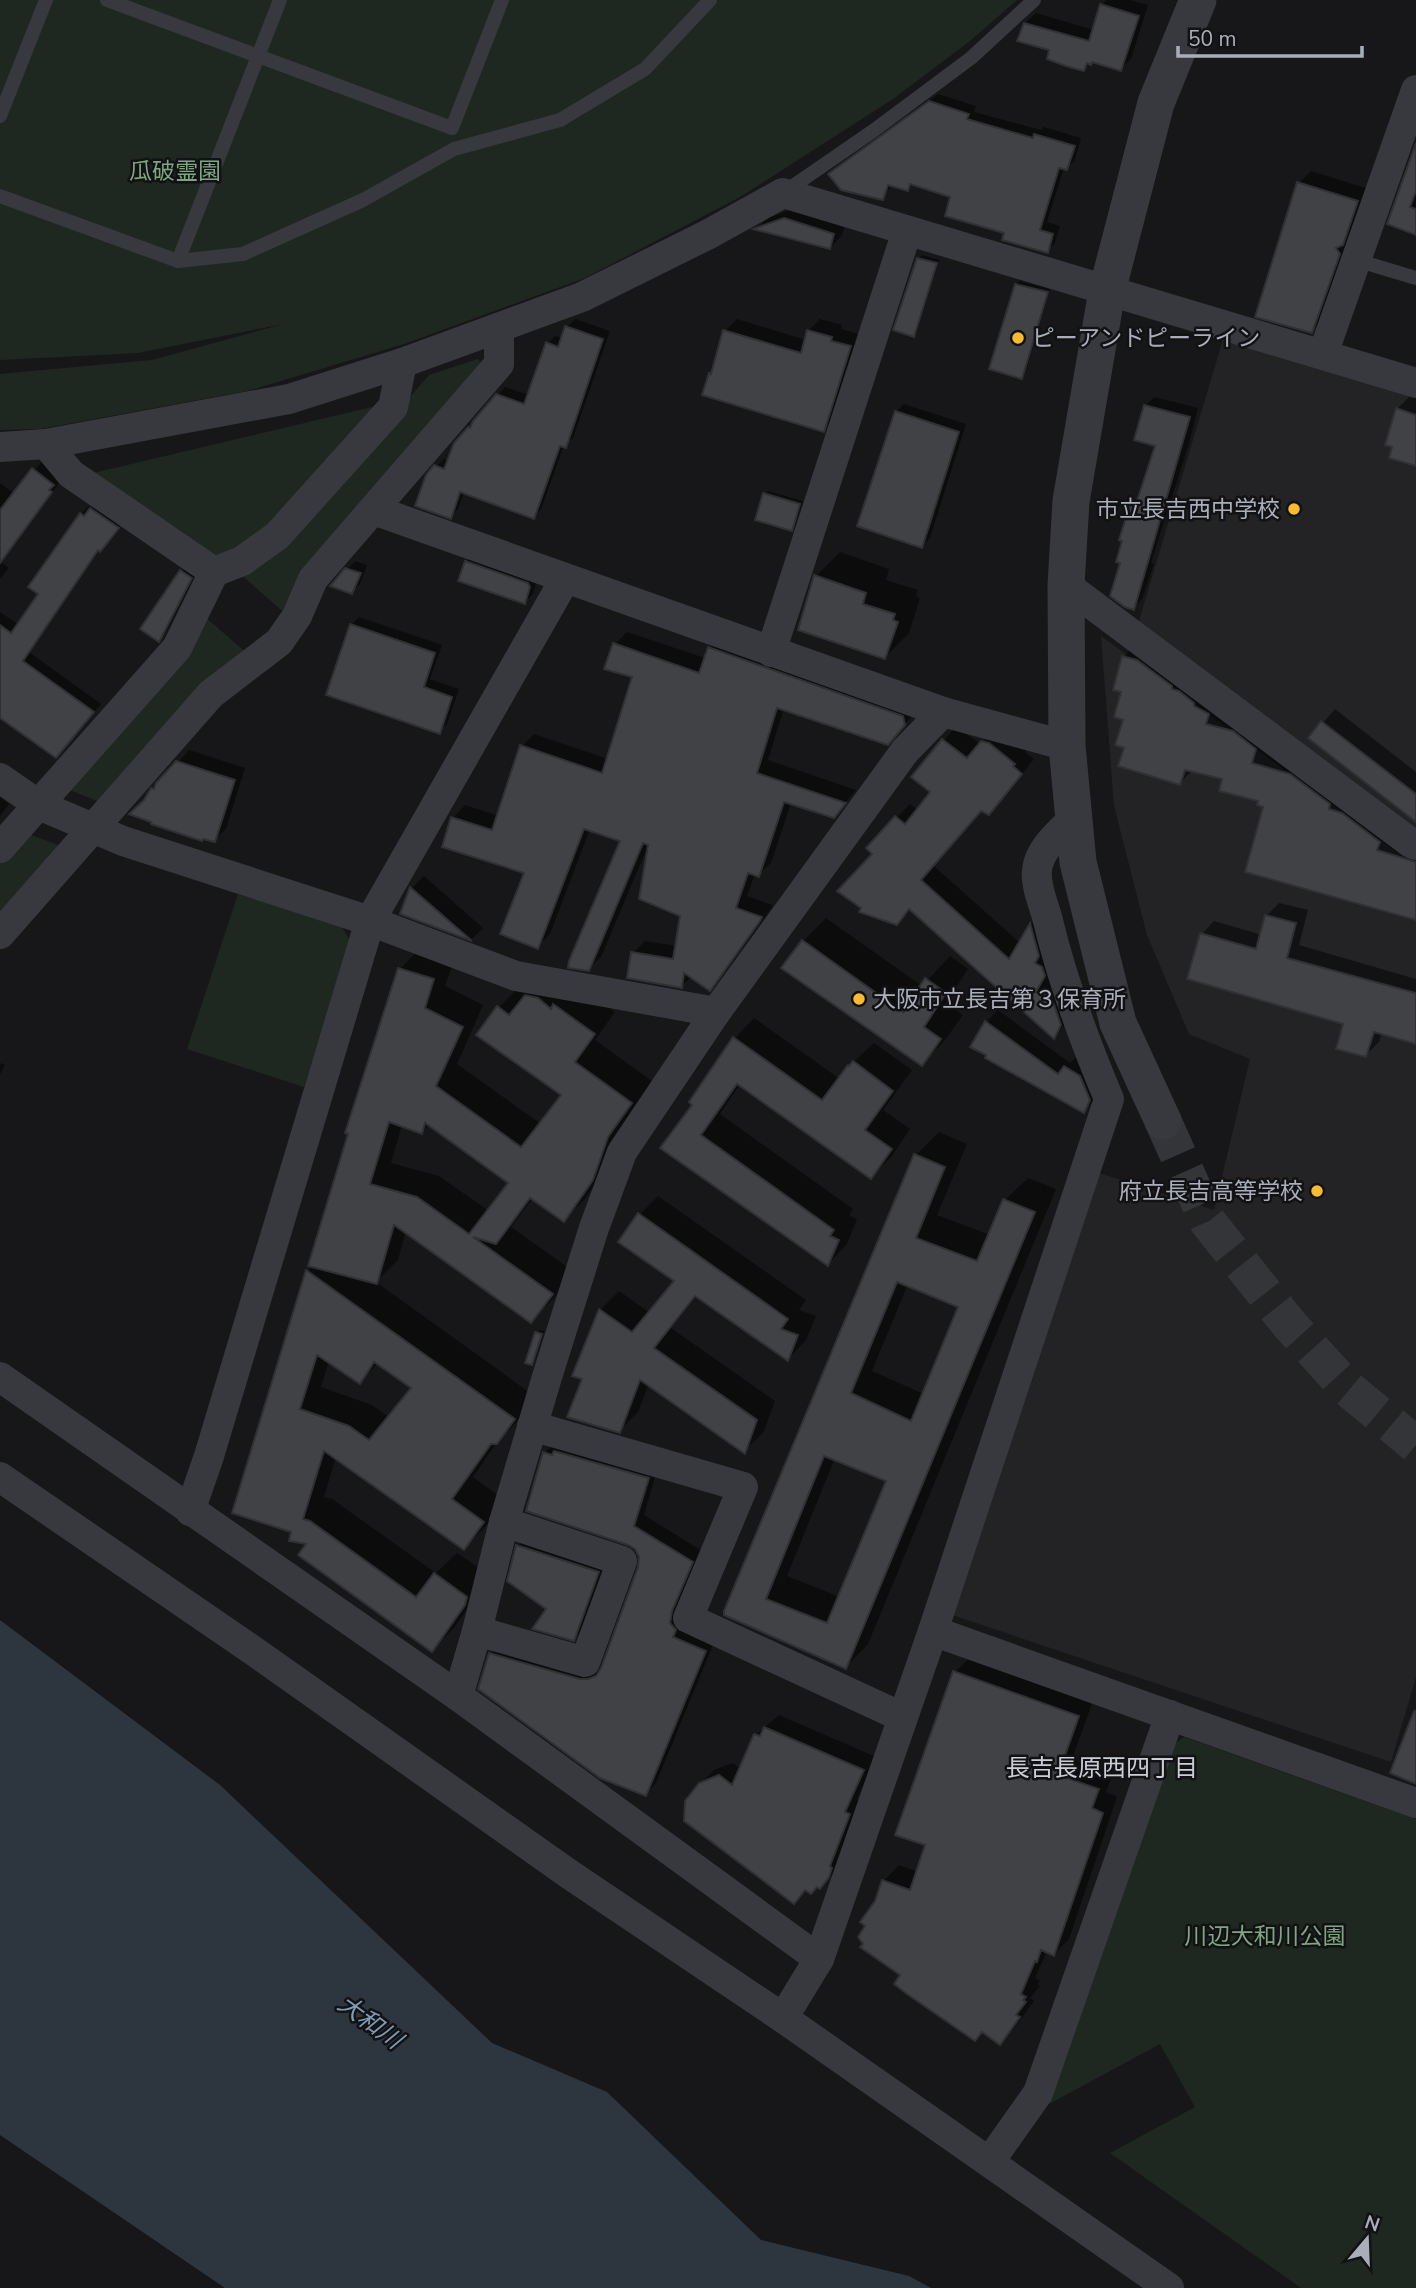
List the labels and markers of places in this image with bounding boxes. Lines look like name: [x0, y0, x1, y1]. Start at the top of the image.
place label: ピーアンドピーライン: [1032, 323, 1260, 354]
marker: ピーアンドピーライン: [1010, 330, 1026, 346]
place label: 市立長吉西中学校: [1096, 494, 1280, 525]
marker: 市立長吉西中学校: [1286, 501, 1302, 517]
place label: 大阪市立長吉第３保育所: [873, 984, 1126, 1015]
marker: 大阪市立長吉第３保育所: [851, 991, 867, 1007]
place label: 府立長吉高等学校: [1119, 1176, 1303, 1207]
marker: 府立長吉高等学校: [1309, 1183, 1325, 1199]

